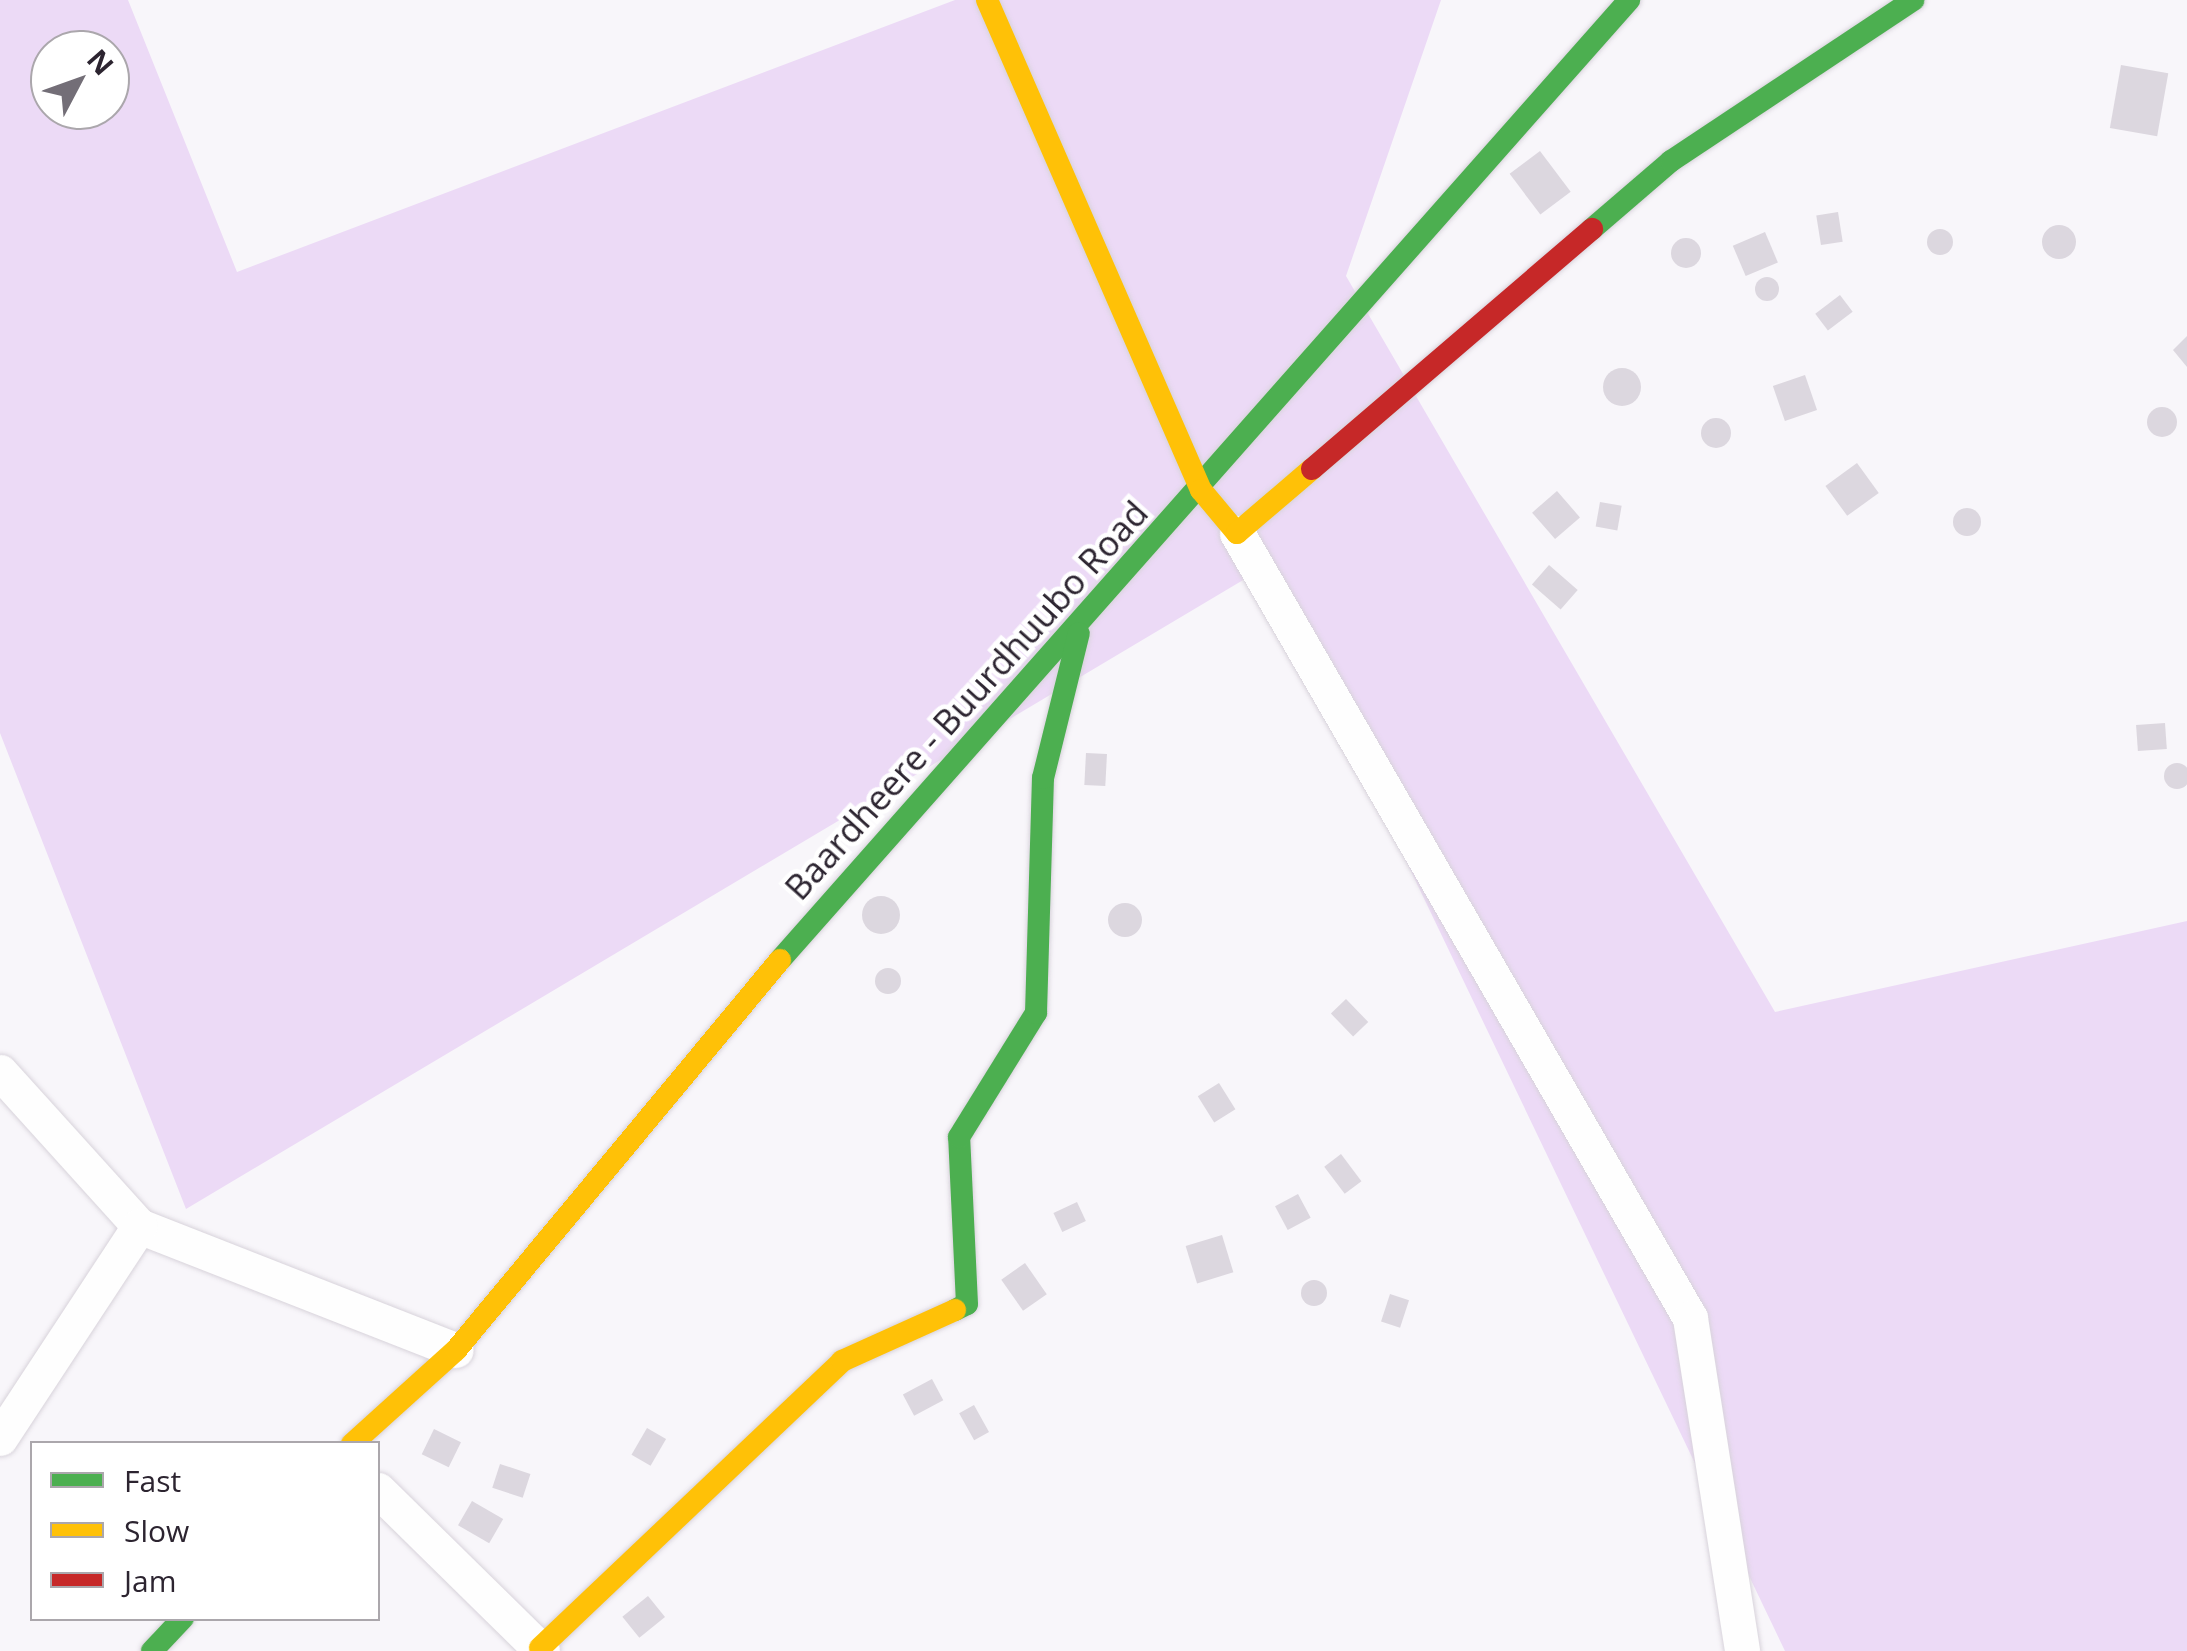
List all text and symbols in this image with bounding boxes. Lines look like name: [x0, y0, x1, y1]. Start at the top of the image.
north arrow: [30, 30, 130, 130]
text: N: [79, 41, 123, 83]
street label: Baardheere - Buurdhuubo Road: [776, 492, 1156, 908]
legend: [30, 1441, 380, 1621]
text: Fast: [124, 1460, 181, 1501]
text: Slow: [124, 1510, 189, 1551]
text: Jam: [124, 1560, 177, 1601]

